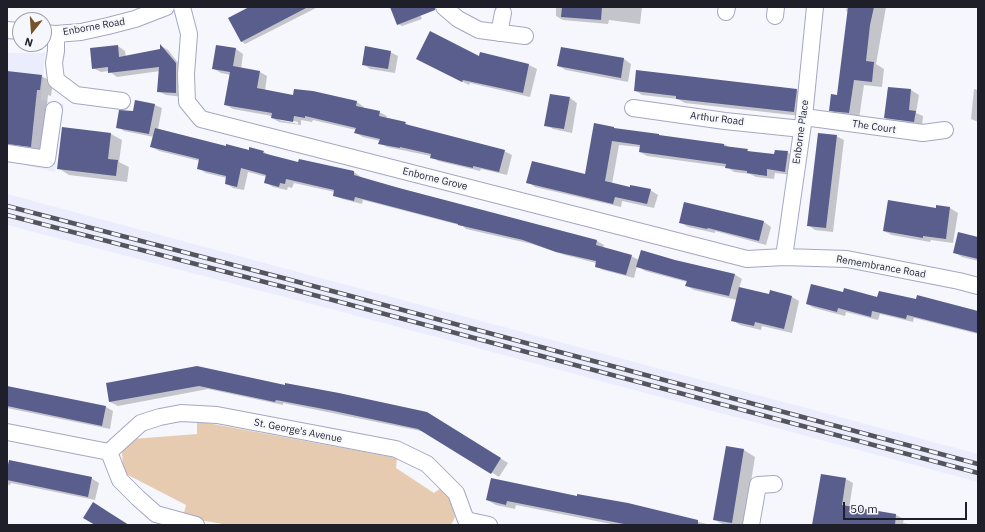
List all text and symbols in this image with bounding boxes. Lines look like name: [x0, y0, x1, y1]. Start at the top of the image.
north arrow: [12, 12, 52, 52]
street label: Enborne Road: [62, 16, 126, 38]
text: N: [23, 35, 35, 50]
street label: Enborne Place: [791, 99, 811, 165]
street label: Arthur Road: [689, 110, 745, 128]
street label: The Court: [851, 118, 897, 136]
street label: Enborne Grove: [401, 165, 469, 193]
street label: Remembrance Road: [835, 253, 927, 281]
street label: St. George's Avenue: [253, 417, 343, 445]
scale bar: [845, 494, 969, 520]
text: 50 m: [850, 501, 878, 516]

